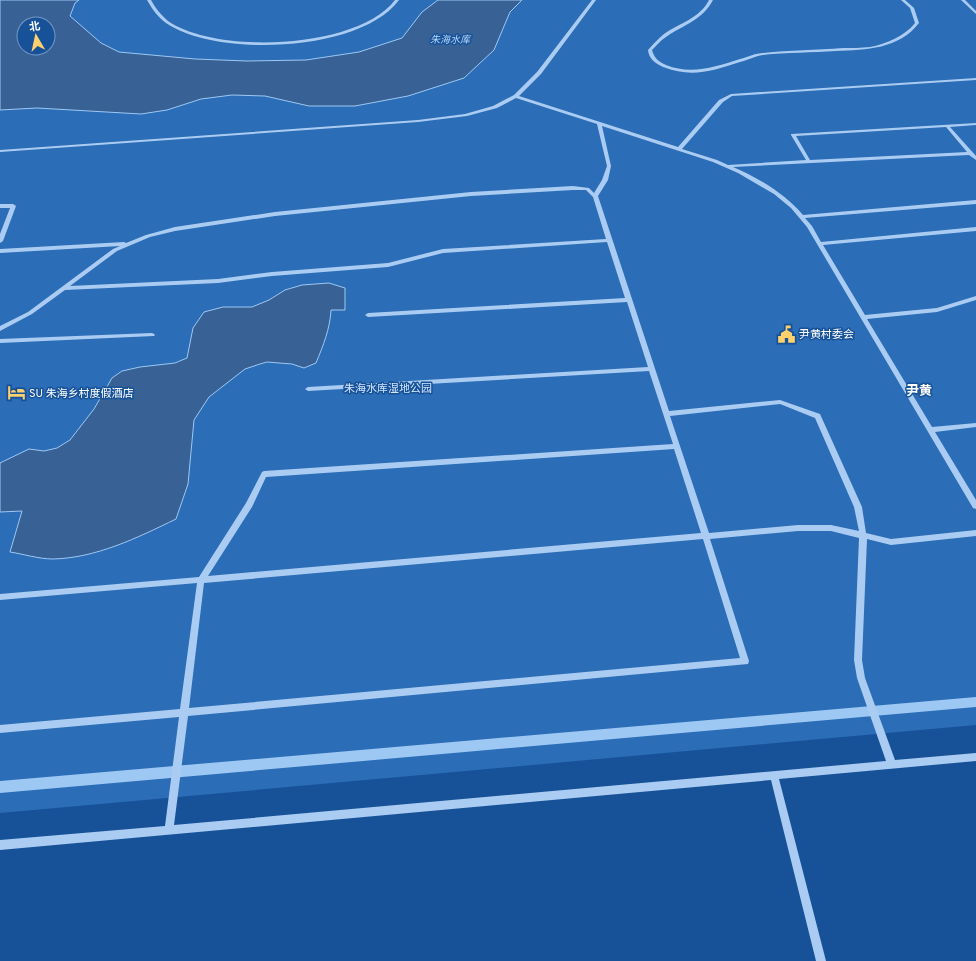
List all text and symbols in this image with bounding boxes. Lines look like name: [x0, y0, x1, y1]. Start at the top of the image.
north arrow: [16, 16, 56, 56]
text: 北: [28, 19, 41, 35]
water label: 朱海水库: [430, 34, 472, 47]
public building icon: 尹黄村委会: [776, 324, 796, 344]
place label: 尹黄村委会: [799, 328, 854, 342]
park label: 朱海水库湿地公园: [344, 382, 432, 396]
hotel icon: SU 朱海乡村度假酒店: [6, 383, 26, 403]
district label: 尹黄: [906, 384, 932, 400]
place label: SU 朱海乡村度假酒店: [29, 387, 134, 401]

